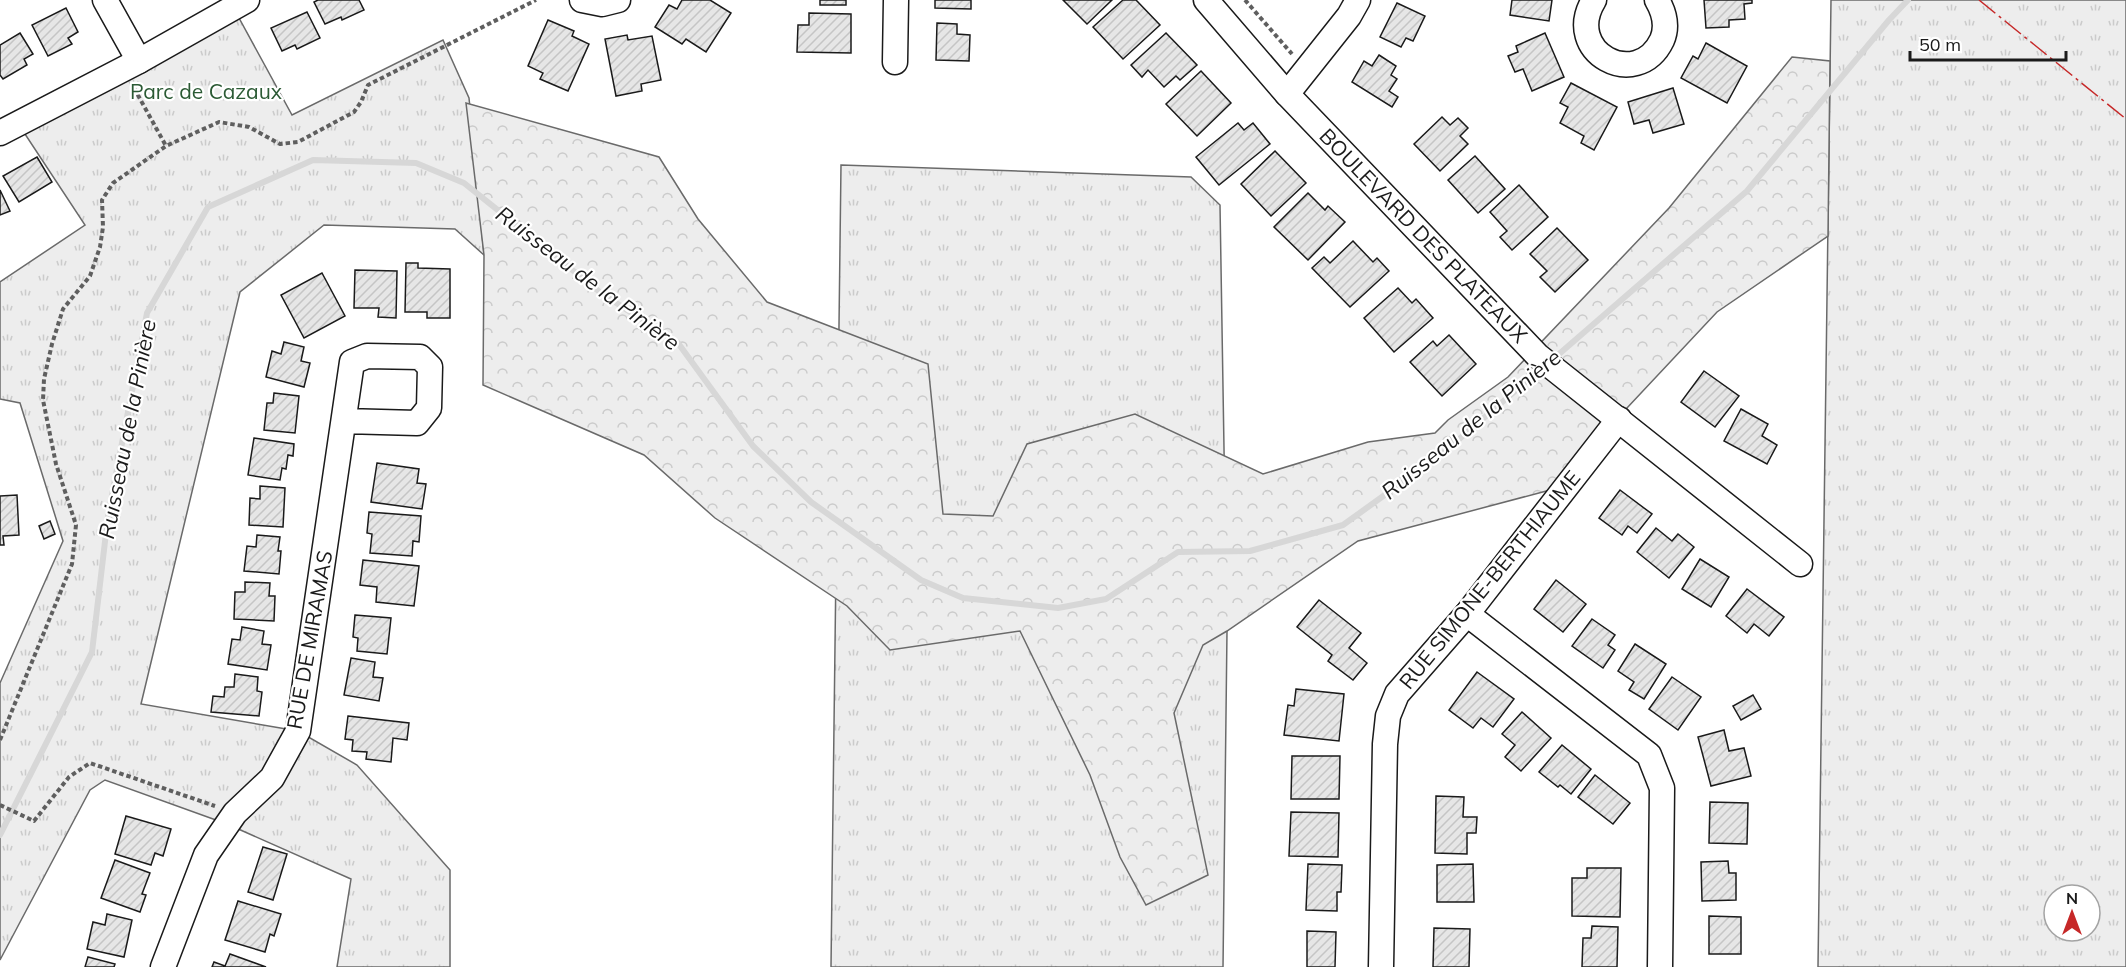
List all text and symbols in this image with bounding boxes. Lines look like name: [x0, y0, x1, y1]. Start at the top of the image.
scale bar: [1910, 24, 2066, 62]
text: 50 m: [1919, 33, 1961, 56]
park label: Parc de Cazaux: [130, 78, 282, 104]
street label: BOULEVARD DES PLATEAUX: [1314, 123, 1533, 348]
water label: Ruisseau de la Pinière: [490, 200, 686, 356]
water label: Ruisseau de la Pinière: [92, 317, 162, 541]
water label: Ruisseau de la Pinière: [1375, 343, 1567, 505]
street label: RUE SIMONE-BERTHIAUME: [1393, 465, 1585, 694]
street label: RUE DE MIRAMAS: [281, 549, 338, 731]
north arrow: [2042, 883, 2102, 943]
text: N: [2066, 888, 2078, 908]

